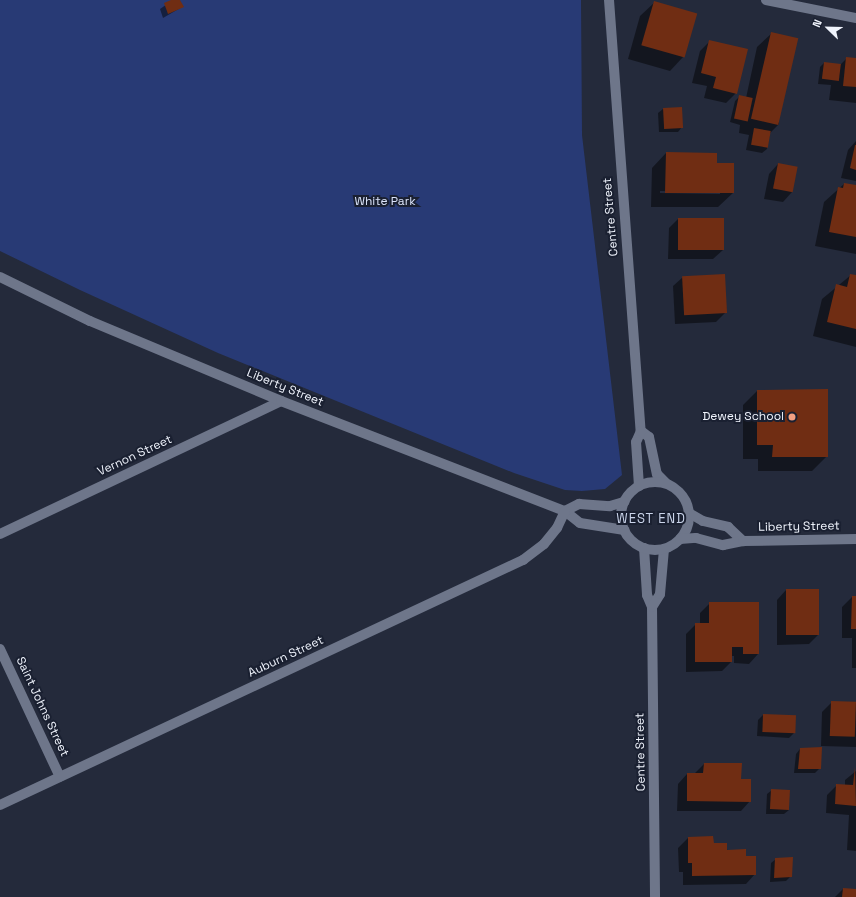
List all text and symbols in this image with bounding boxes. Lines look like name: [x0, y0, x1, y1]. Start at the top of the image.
north arrow: [808, 8, 848, 48]
text: N: [809, 17, 825, 29]
street label: Centre Street: [600, 177, 622, 257]
park label: White Park: [354, 195, 416, 209]
street label: Liberty Street: [245, 366, 325, 410]
place label: Dewey School: [702, 410, 784, 424]
marker: Dewey School: [787, 412, 797, 422]
street label: Vernon Street: [95, 432, 175, 480]
district label: WEST END: [616, 511, 686, 527]
street label: Liberty Street: [758, 519, 840, 535]
street label: Auburn Street: [246, 633, 326, 681]
street label: Saint Johns Street: [13, 655, 71, 759]
street label: Centre Street: [633, 713, 649, 791]

